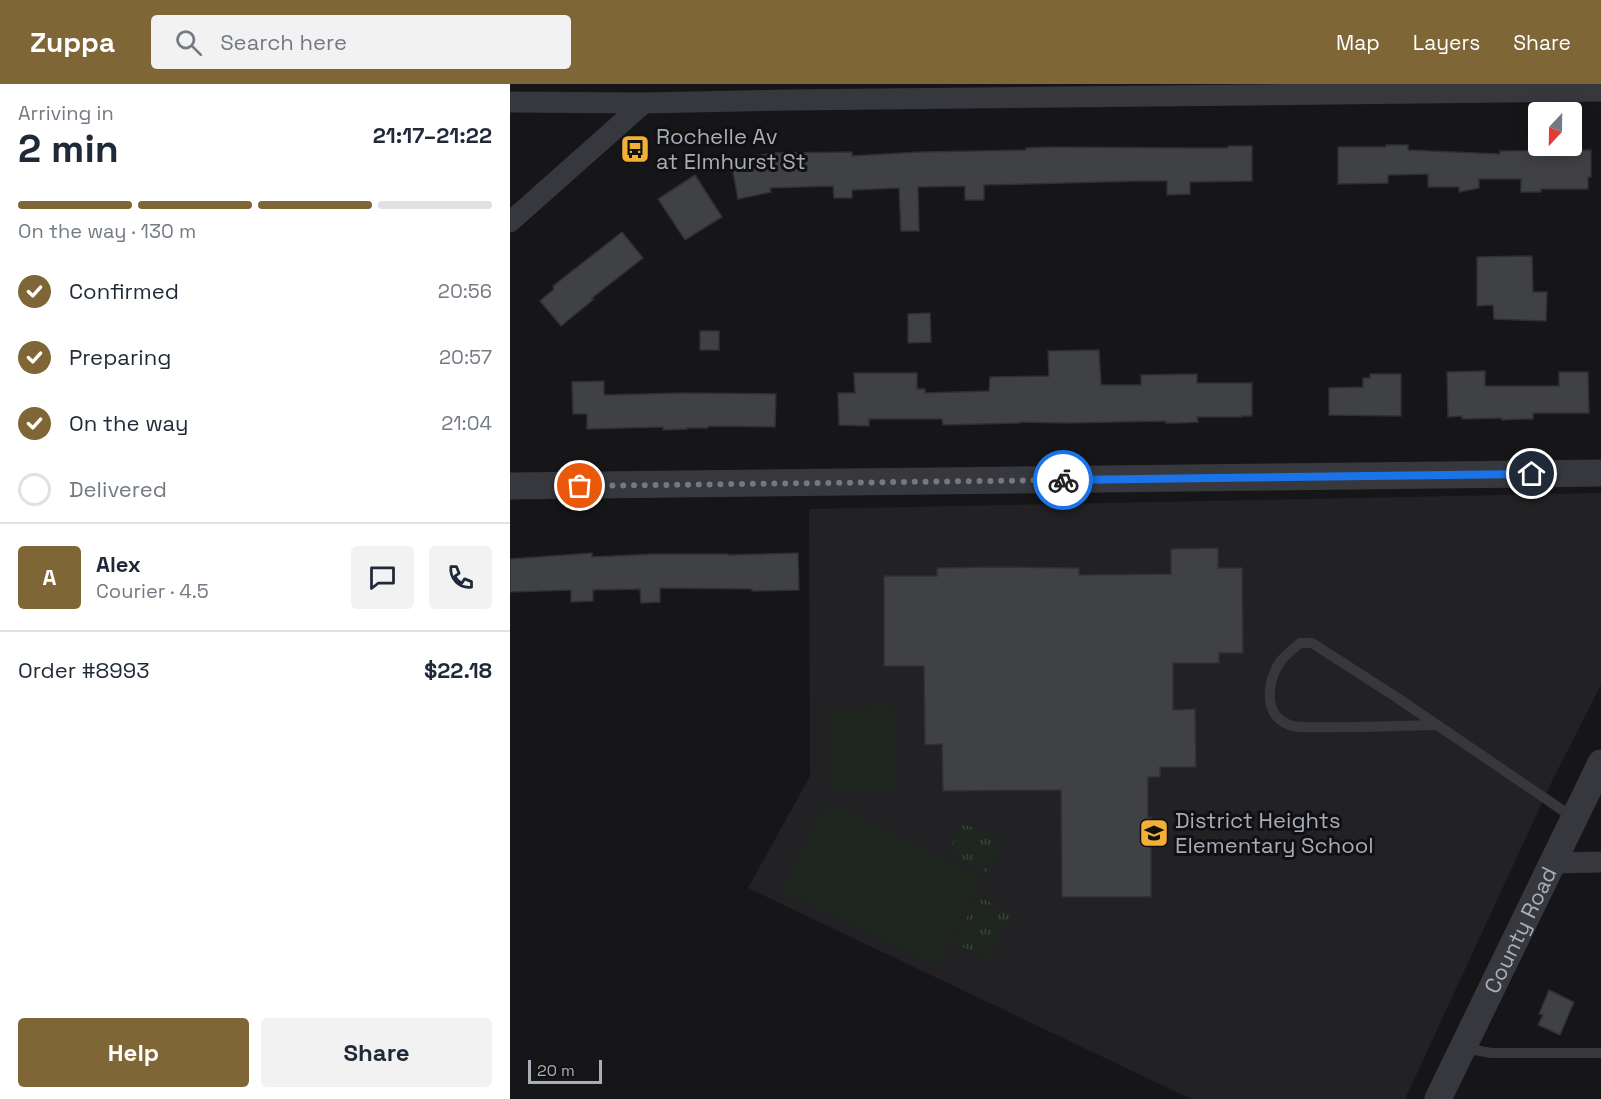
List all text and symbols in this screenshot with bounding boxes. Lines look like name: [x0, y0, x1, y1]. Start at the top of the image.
search box: [151, 15, 571, 69]
text: Zuppa: [30, 24, 115, 60]
icon: search: [172, 26, 205, 59]
text: Search here: [220, 28, 347, 56]
text: Map: [1336, 29, 1380, 56]
text: Layers: [1413, 29, 1480, 56]
text: Share: [1513, 29, 1571, 56]
text: Arriving in: [18, 100, 114, 126]
north arrow: [1528, 102, 1582, 156]
map controls: [1528, 102, 1582, 156]
text: 21:17–21:22: [373, 121, 492, 149]
place label: Rochelle Av at Elmhurst St: [656, 122, 806, 175]
text: 2 min: [18, 124, 119, 173]
bus stop icon: Rochelle Av at Elmhurst St: [619, 133, 651, 165]
text: On the way · 130 m: [18, 218, 196, 244]
icon: check: [18, 275, 51, 308]
text: Confirmed: [69, 277, 179, 305]
text: 20:56: [438, 278, 492, 304]
icon: check: [18, 341, 51, 374]
text: Preparing: [69, 343, 171, 371]
text: 20:57: [439, 344, 492, 370]
icon: check: [18, 407, 51, 440]
text: On the way: [69, 409, 188, 437]
text: 21:04: [441, 410, 492, 436]
pin: [1506, 448, 1557, 499]
courier: [1033, 450, 1093, 510]
icon: home: [1515, 457, 1548, 490]
pin: [554, 460, 605, 511]
icon: bike: [1047, 464, 1080, 497]
icon: bag: [563, 469, 596, 502]
text: Delivered: [69, 475, 167, 503]
button: chat: [351, 546, 414, 609]
button: phone: [429, 546, 492, 609]
text: Alex: [96, 550, 141, 578]
text: A: [43, 563, 56, 591]
text: Courier · 4.5: [96, 578, 209, 604]
text: Order #8993: [18, 656, 150, 684]
text: $22.18: [424, 656, 492, 684]
place label: District Heights Elementary School: [1175, 806, 1374, 859]
school or university icon: District Heights Elementary School: [1138, 817, 1170, 849]
street label: County Road: [1477, 862, 1563, 998]
button: Help: [18, 1018, 249, 1087]
button: Share: [261, 1018, 492, 1087]
scale bar: [528, 1057, 602, 1084]
text: 20 m: [537, 1060, 575, 1081]

